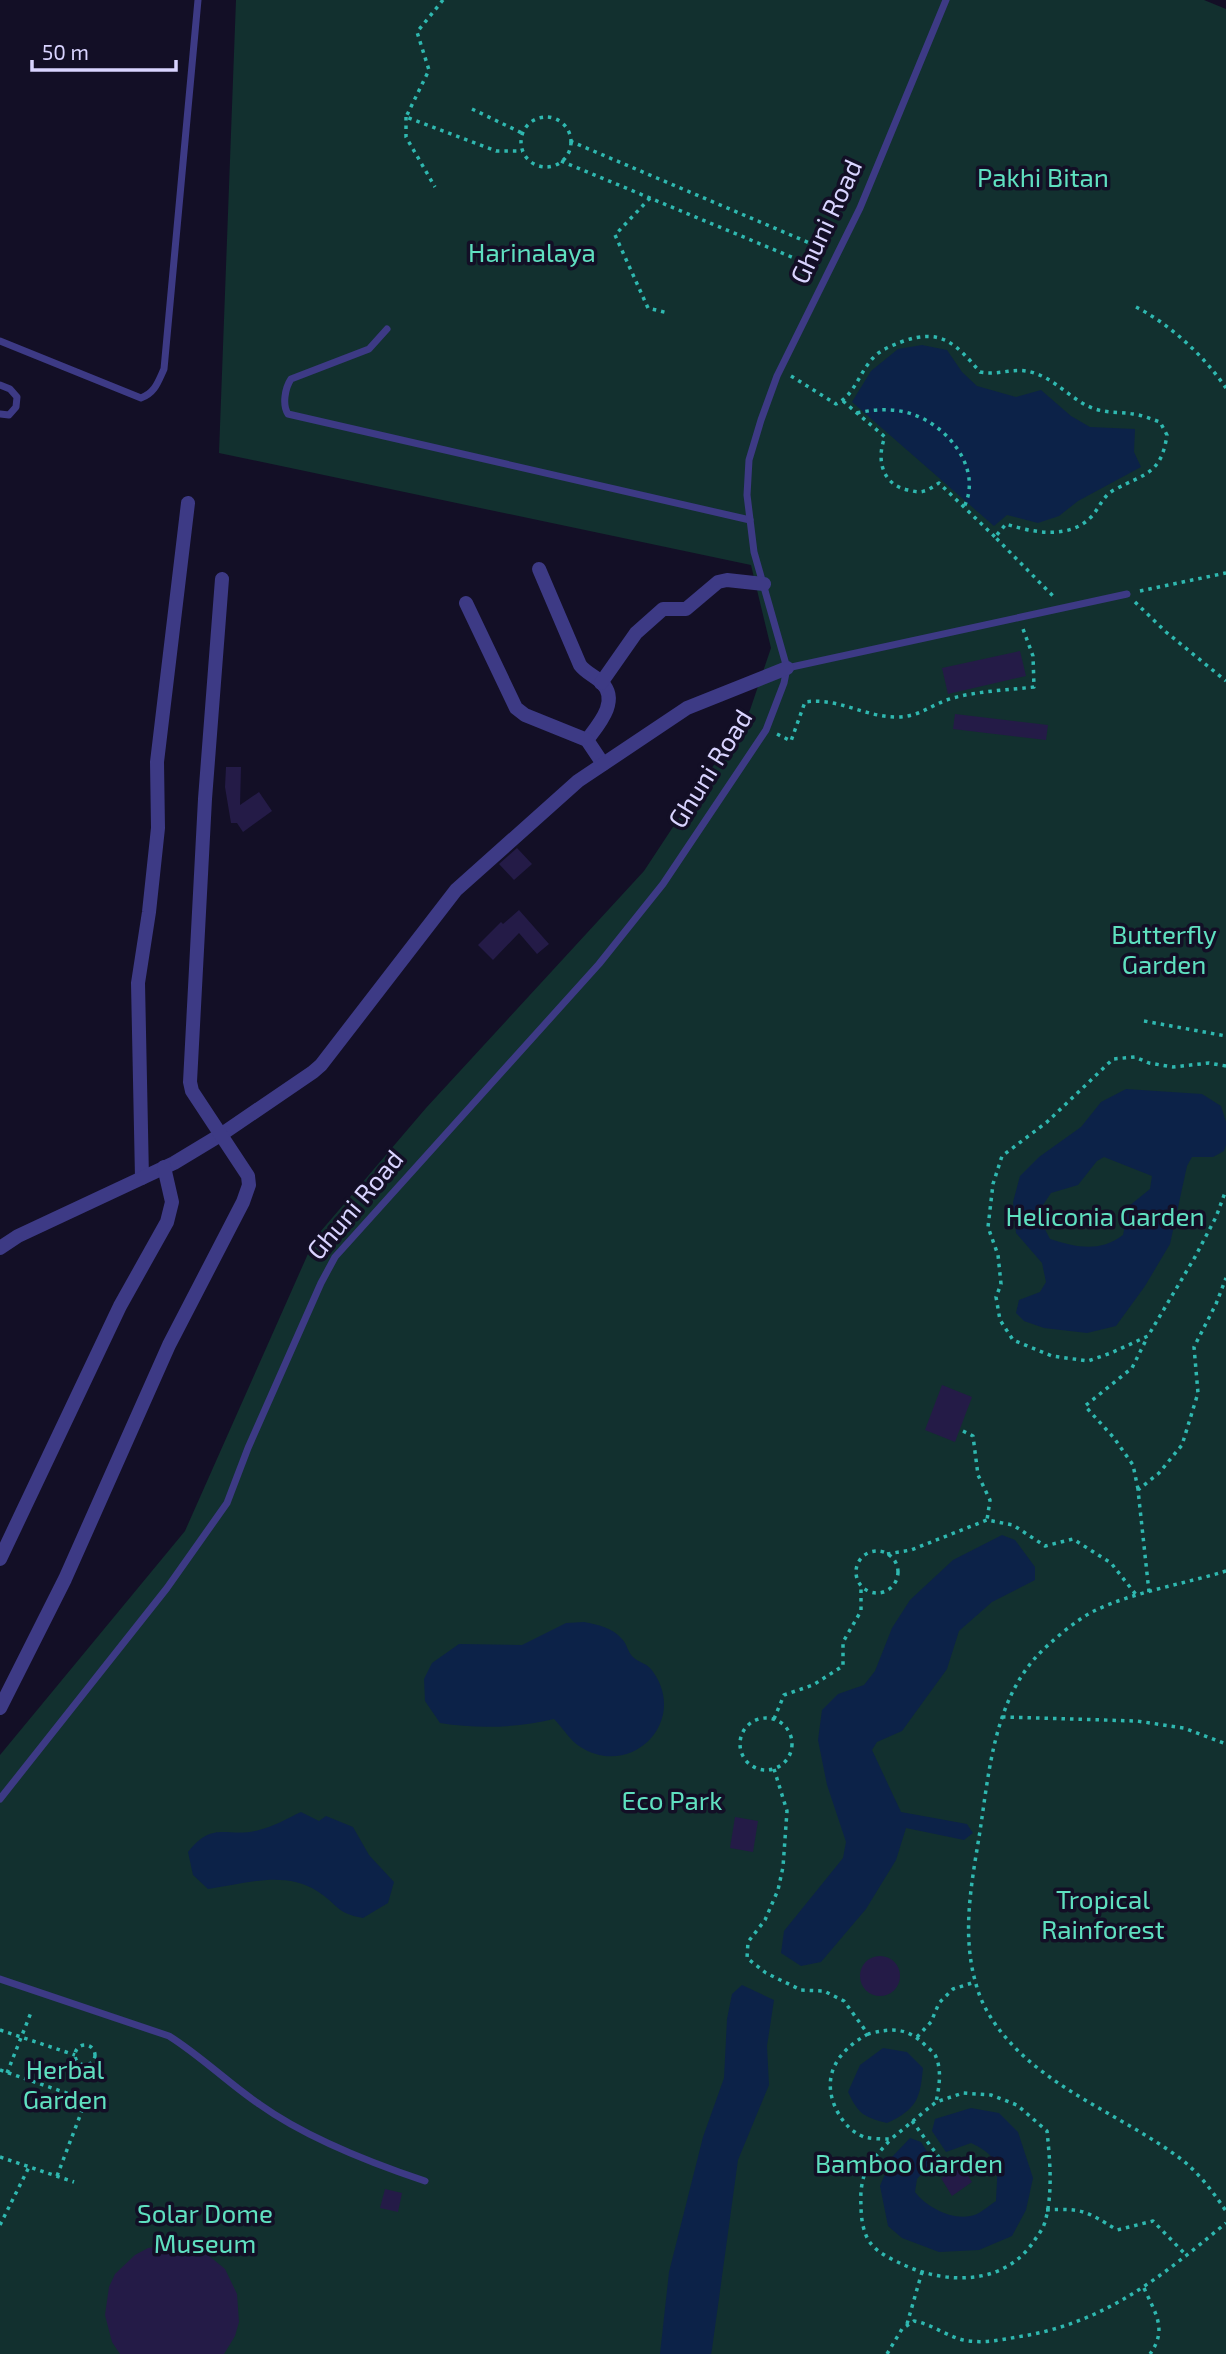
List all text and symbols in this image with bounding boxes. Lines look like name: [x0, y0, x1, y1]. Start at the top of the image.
scale bar: [32, 28, 175, 72]
text: 50 m: [42, 39, 89, 64]
street label: Ghuni Road: [783, 154, 867, 288]
park label: Pakhi Bitan: [977, 161, 1109, 192]
park label: Harinalaya: [468, 236, 596, 267]
street label: Ghuni Road: [660, 703, 758, 833]
park label: Butterfly Garden: [1111, 918, 1217, 979]
street label: Ghuni Road: [299, 1143, 409, 1265]
park label: Heliconia Garden: [1005, 1200, 1205, 1231]
park label: Eco Park: [622, 1784, 722, 1815]
park label: Tropical Rainforest: [1041, 1883, 1165, 1944]
park label: Herbal Garden: [23, 2053, 107, 2114]
park label: Bamboo Garden: [815, 2147, 1003, 2178]
park label: Solar Dome Museum: [137, 2197, 273, 2258]

